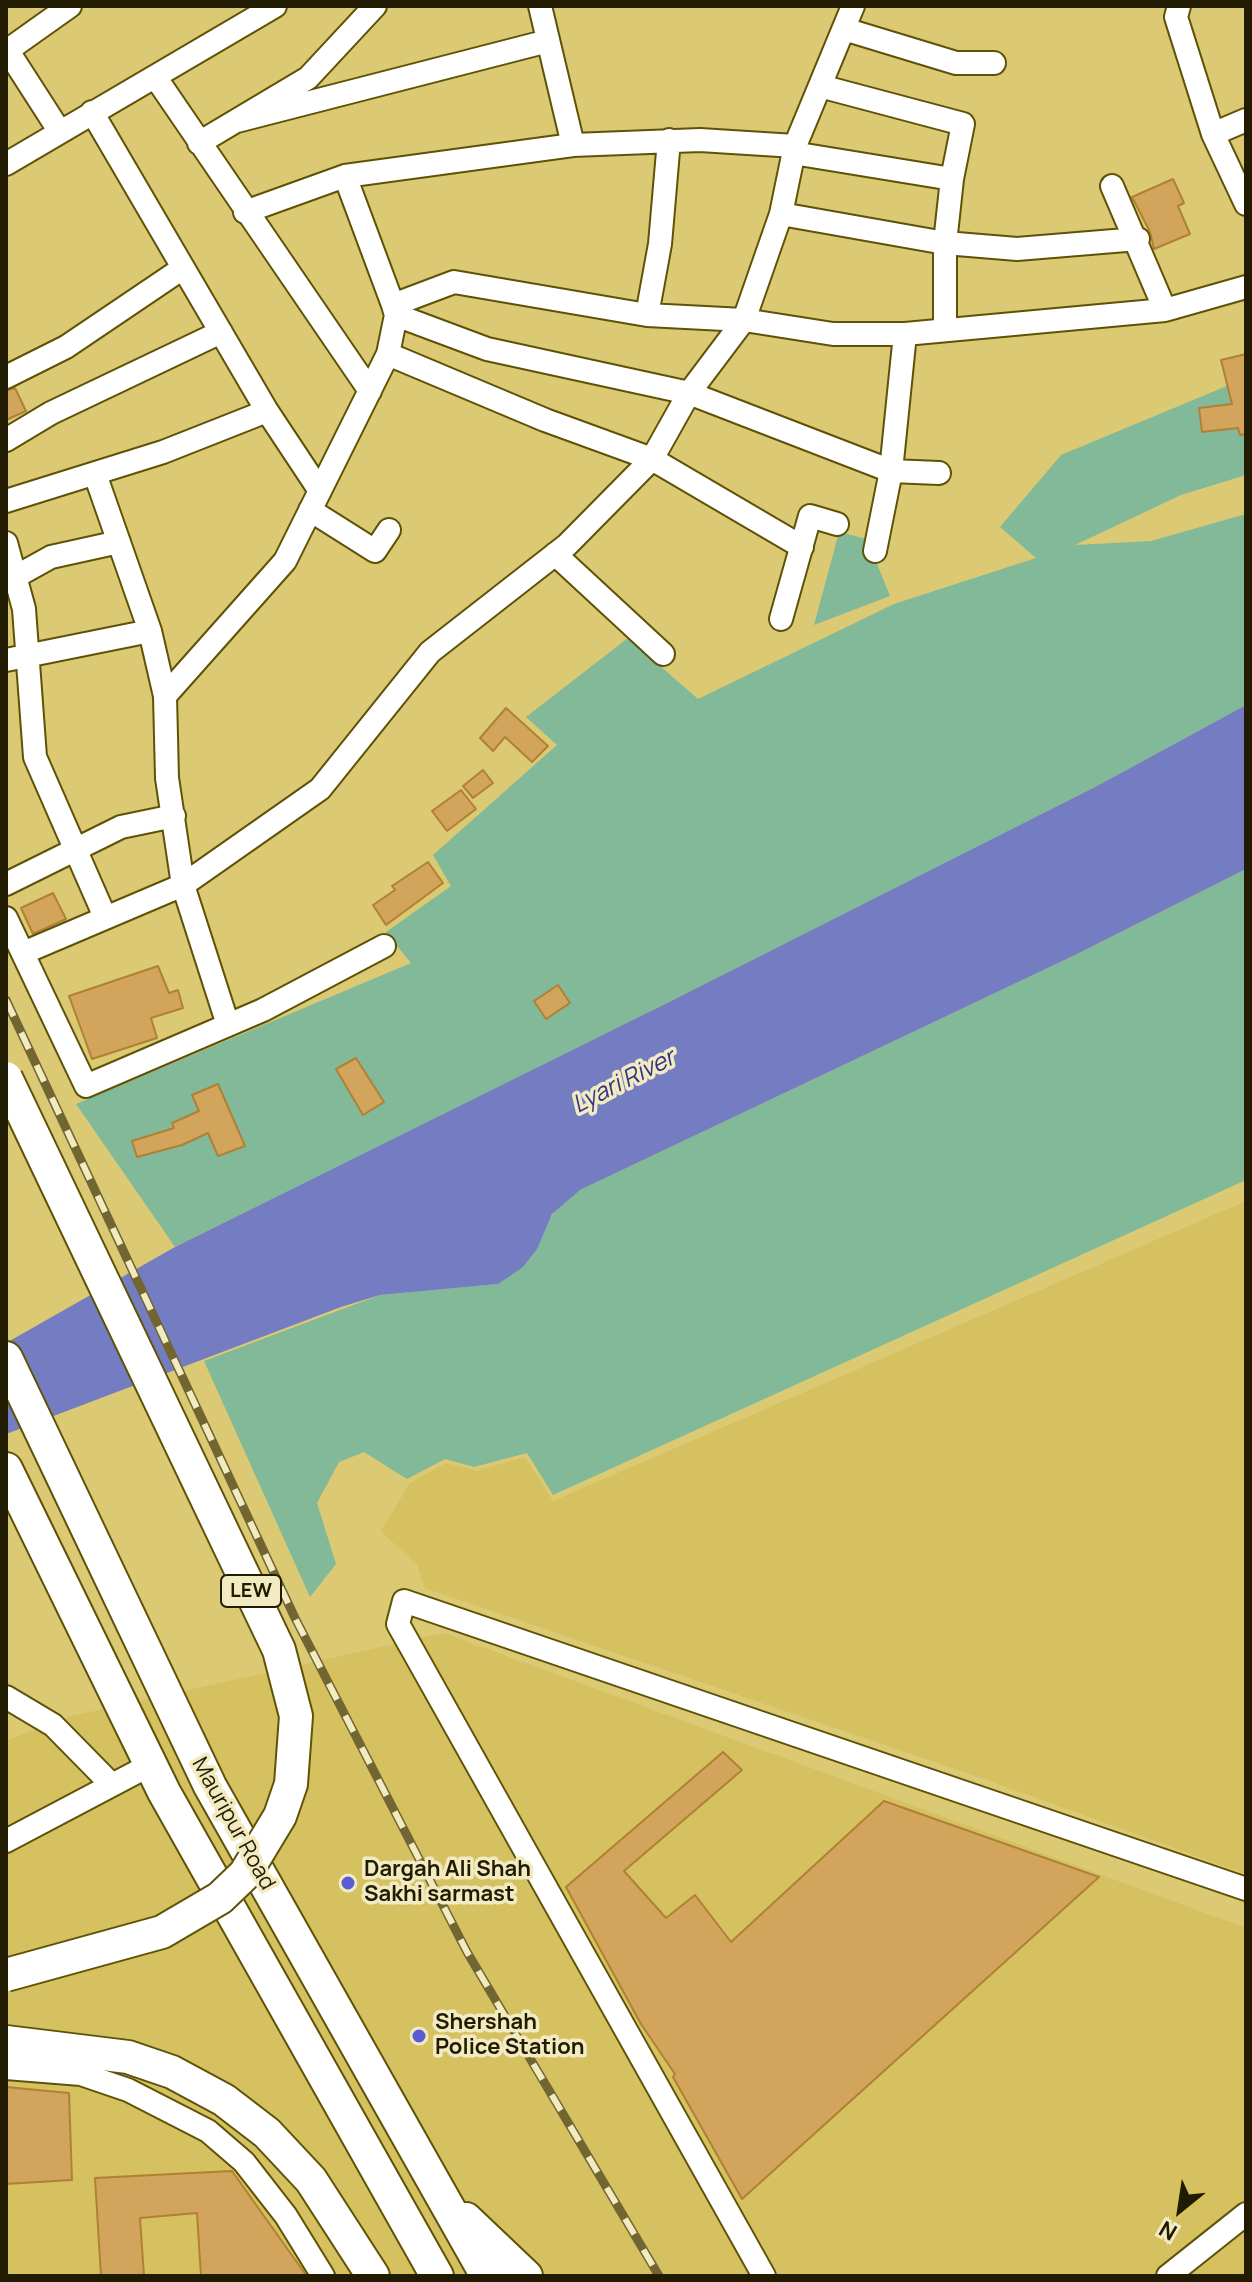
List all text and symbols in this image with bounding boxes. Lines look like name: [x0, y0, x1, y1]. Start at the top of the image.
water label: Lyari River: [568, 1044, 680, 1120]
road number: LEW: [221, 1575, 281, 1607]
street label: Mauripur Road: [186, 1753, 280, 1895]
place label: Dargah Ali Shah Sakhi sarmast: [364, 1857, 531, 1908]
marker: Dargah Ali Shah Sakhi sarmast: [339, 1874, 357, 1892]
place label: Shershah Police Station: [435, 2010, 584, 2062]
marker: Shershah Police Station: [410, 2027, 428, 2045]
north arrow: [1140, 2170, 1220, 2250]
text: N: [1154, 2214, 1182, 2248]

